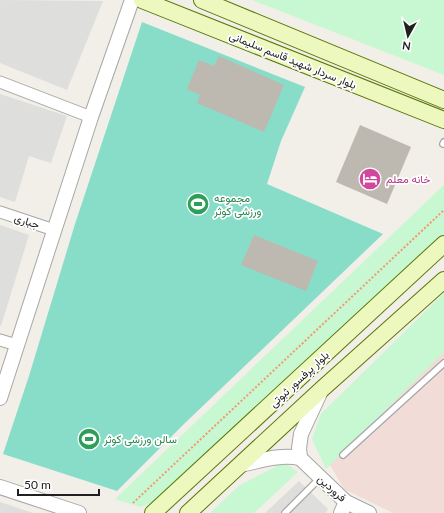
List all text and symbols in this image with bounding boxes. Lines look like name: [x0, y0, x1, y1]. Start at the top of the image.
north arrow: [388, 16, 428, 56]
street label: بلوار سردار شهید قاسم سلیمانی: [227, 28, 359, 93]
text: N: [401, 39, 412, 53]
hotel icon: خانه معلم: [357, 166, 383, 192]
place label: خانه معلم: [386, 172, 431, 187]
sports icon: مجموعه ورزشی کوثر: [185, 191, 211, 217]
place label: مجموعه ورزشی کوثر: [213, 191, 262, 218]
street label: جباری: [13, 210, 41, 232]
street label: بلوار پرفسور ثبوتی: [266, 348, 332, 411]
sports icon: سالن ورزشی کوثر: [76, 426, 102, 452]
place label: سالن ورزشی کوثر: [103, 432, 177, 446]
scale bar: [18, 471, 99, 497]
street label: فروردین: [315, 471, 349, 505]
text: 50 m: [24, 477, 51, 492]

